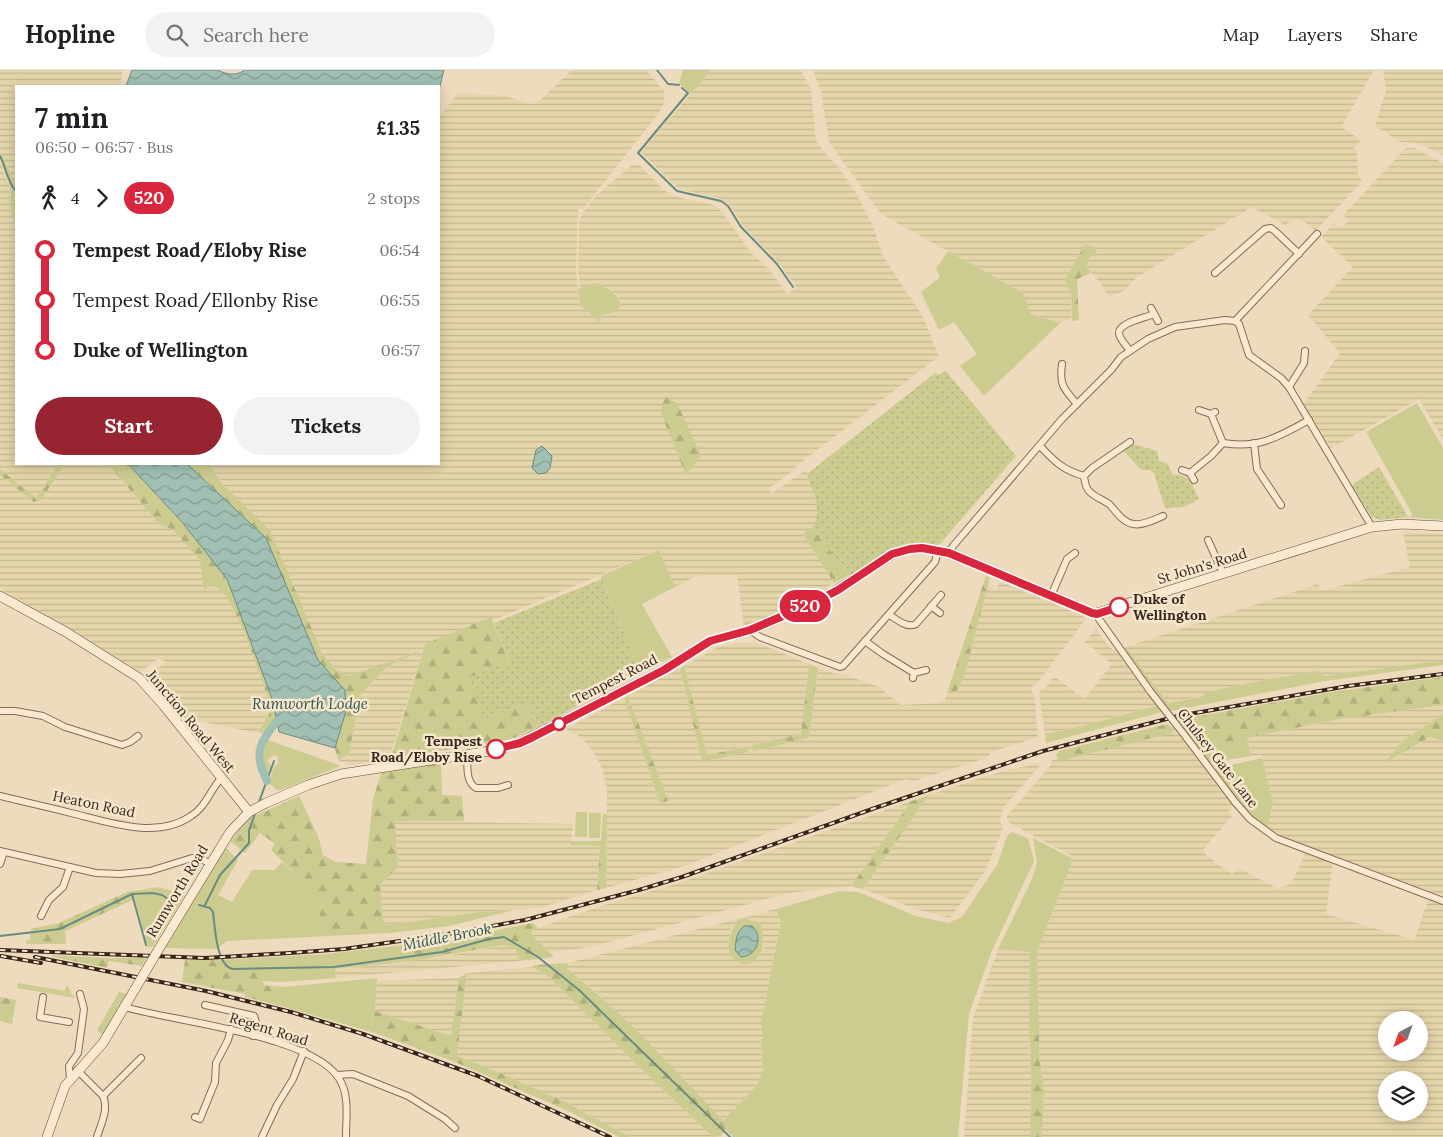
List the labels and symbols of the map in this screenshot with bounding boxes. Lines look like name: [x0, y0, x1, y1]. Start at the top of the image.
street label: St John's Road: [1155, 544, 1249, 588]
line badge: 520: [776, 590, 834, 622]
place label: Duke of Wellington: [1133, 590, 1207, 624]
marker: Duke of Wellington: [1109, 597, 1129, 617]
street label: Tempest Road: [570, 650, 660, 708]
street label: Junction Road West: [142, 665, 239, 776]
water label: Rumworth Lodge: [252, 694, 368, 713]
street label: Chulsey Gate Lane: [1173, 705, 1263, 812]
unlabelled marker: [552, 717, 566, 731]
place label: Tempest Road/Eloby Rise: [371, 732, 482, 766]
marker: Tempest Road/Eloby Rise: [486, 739, 506, 759]
street label: Heaton Road: [51, 787, 137, 821]
street label: Rumworth Road: [142, 841, 212, 941]
water label: Middle Brook: [401, 919, 493, 954]
street label: Regent Road: [227, 1008, 311, 1050]
north arrow: [1378, 1011, 1428, 1061]

